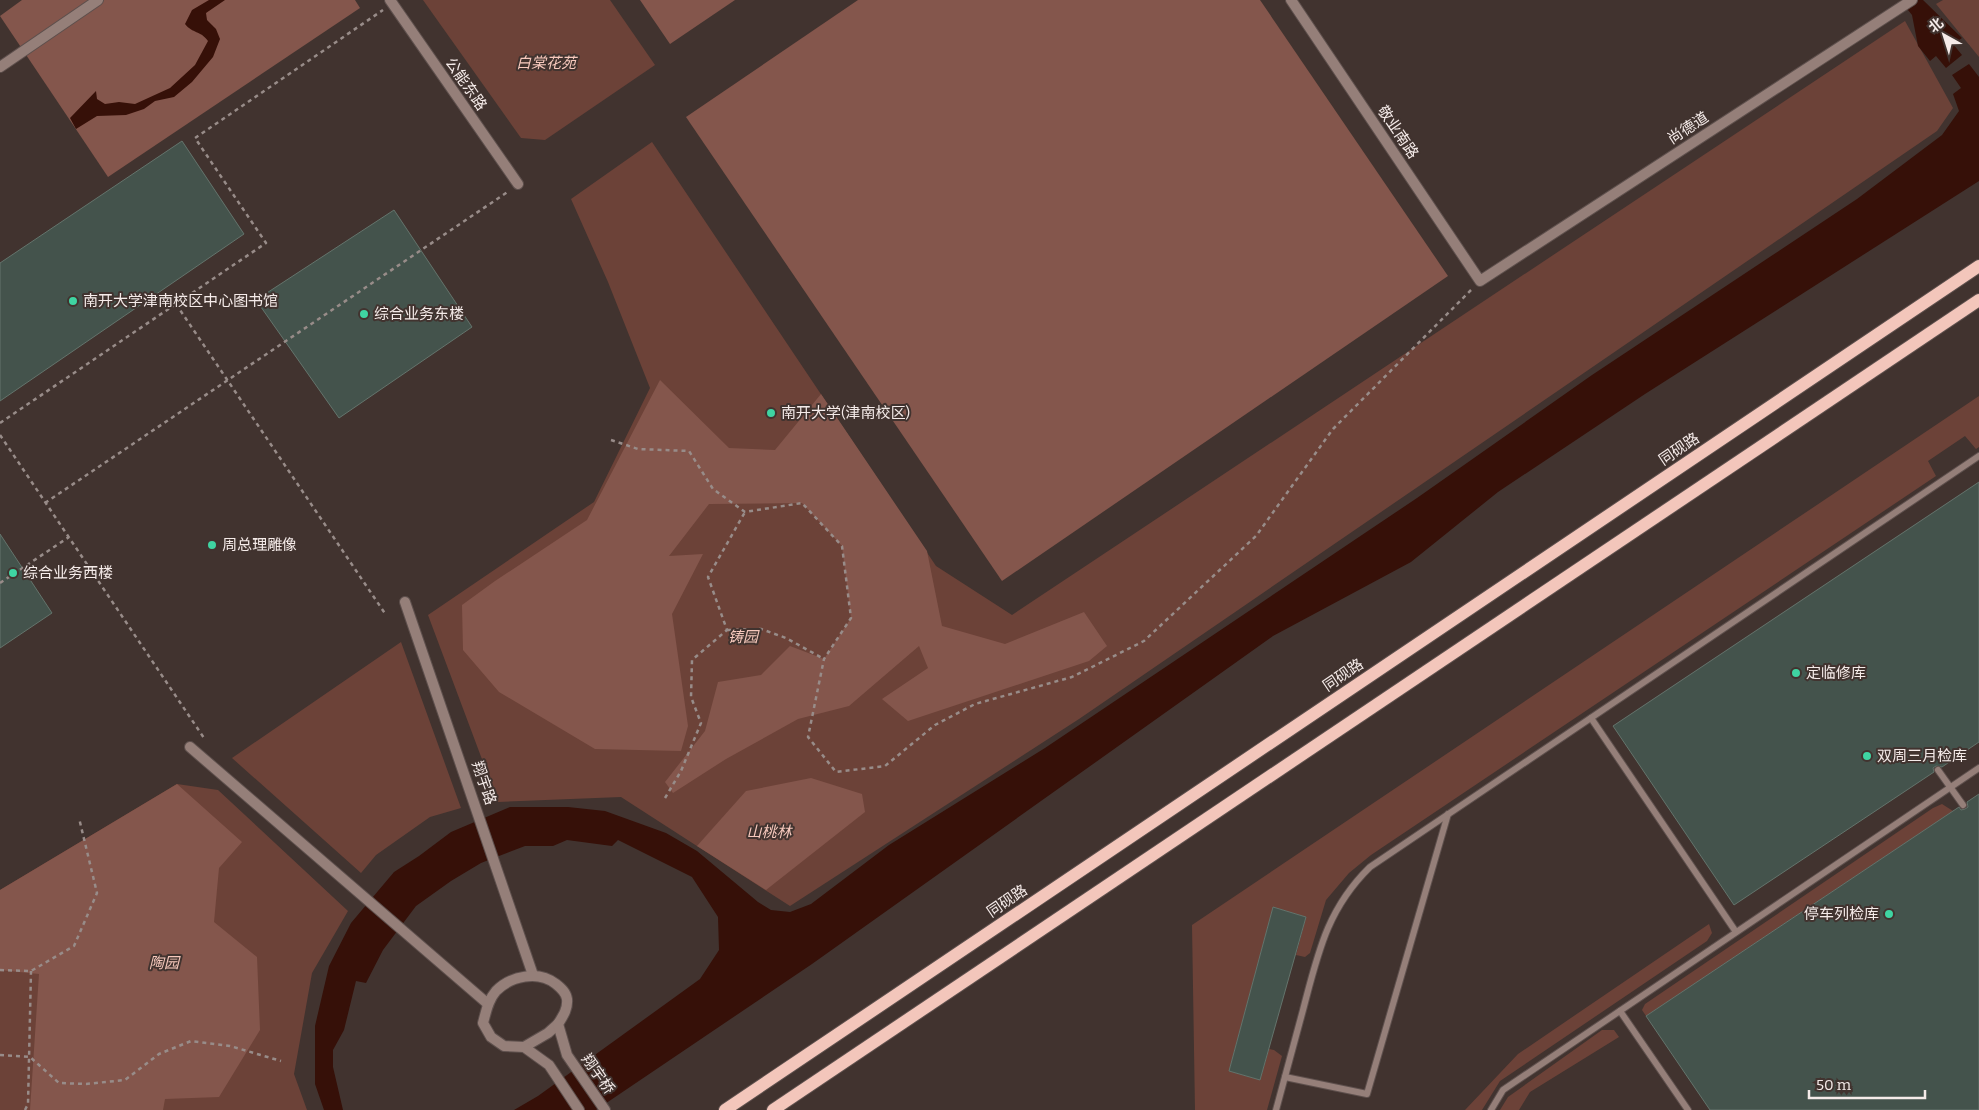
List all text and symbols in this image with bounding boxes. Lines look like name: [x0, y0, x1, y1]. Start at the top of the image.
north arrow: [1919, 10, 1969, 60]
text: 北: [1925, 14, 1947, 36]
street label: 公能东路: [441, 54, 491, 114]
park label: 白棠花苑: [516, 54, 578, 72]
street label: 敬业南路: [1374, 102, 1422, 162]
street label: 尚德道: [1664, 108, 1712, 148]
place label: 南开大学津南校区中心图书馆: [83, 292, 278, 310]
marker: 南开大学津南校区中心图书馆: [67, 295, 79, 307]
place label: 综合业务东楼: [374, 305, 464, 323]
marker: 综合业务东楼: [358, 308, 370, 320]
place label: 南开大学(津南校区): [781, 404, 910, 422]
marker: 南开大学(津南校区): [765, 407, 777, 419]
street label: 同砚路: [1655, 429, 1703, 469]
place label: 周总理雕像: [222, 536, 297, 554]
marker: 周总理雕像: [206, 539, 218, 551]
place label: 综合业务西楼: [23, 564, 113, 582]
marker: 综合业务西楼: [7, 567, 19, 579]
park label: 铸园: [728, 628, 760, 646]
street label: 同砚路: [1319, 655, 1367, 695]
place label: 定临修库: [1806, 664, 1866, 682]
marker: 定临修库: [1790, 667, 1802, 679]
place label: 双周三月检库: [1877, 747, 1967, 765]
marker: 双周三月检库: [1861, 750, 1873, 762]
street label: 翔宇路: [468, 759, 500, 807]
park label: 山桃林: [746, 823, 793, 841]
street label: 同砚路: [983, 881, 1031, 921]
place label: 停车列检库: [1804, 905, 1879, 923]
marker: 停车列检库: [1883, 908, 1895, 920]
park label: 陶园: [149, 954, 181, 972]
street label: 翔宇桥: [578, 1050, 618, 1098]
scale bar: [1809, 1068, 1925, 1100]
text: 50 m: [1816, 1076, 1852, 1094]

